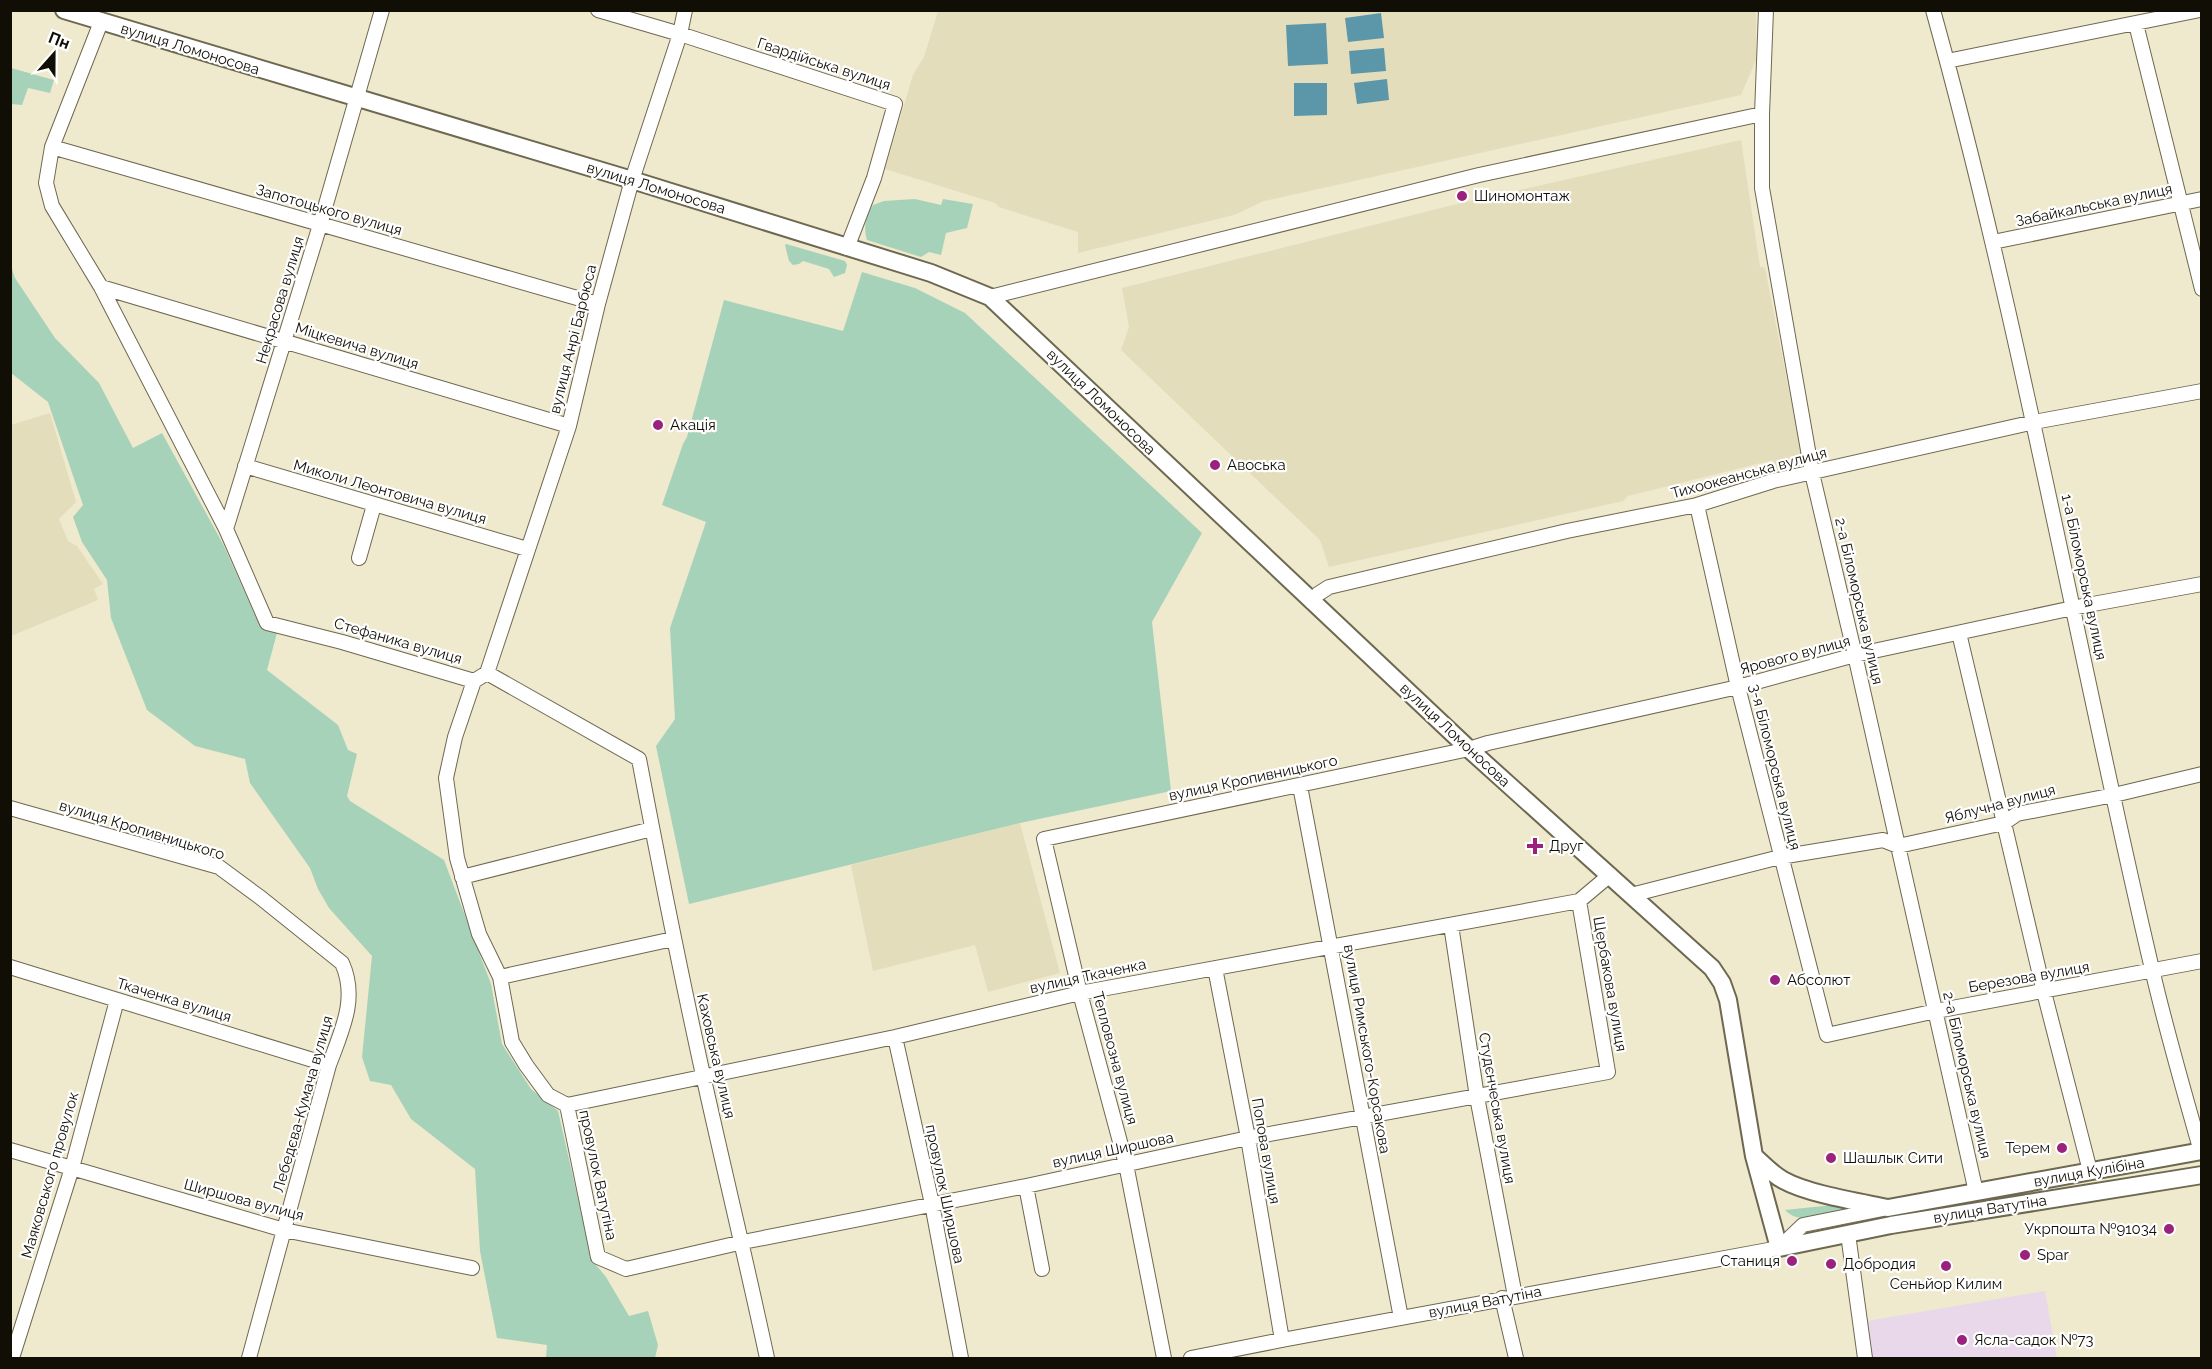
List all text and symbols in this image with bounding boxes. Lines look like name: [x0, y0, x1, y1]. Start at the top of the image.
street label: вулиця Ломоносова: [118, 19, 262, 79]
north arrow: [24, 24, 84, 84]
text: Пн: [46, 28, 73, 53]
street label: Гвардійська вулиця: [755, 34, 893, 94]
street label: вулиця Ломоносова: [584, 158, 728, 218]
street label: Забайкальська вулиця: [2014, 180, 2174, 230]
street label: Запотоцького вулиця: [254, 181, 404, 239]
place label: Шиномонтаж: [1474, 187, 1570, 205]
marker: Шиномонтаж: [1455, 189, 1469, 203]
street label: Некрасова вулиця: [252, 234, 308, 366]
street label: вулиця Анрі Барбюса: [546, 263, 600, 415]
street label: Міцкевича вулиця: [293, 319, 421, 373]
street label: вулиця Ломоносова: [1043, 345, 1159, 459]
place label: Акація: [670, 416, 716, 434]
marker: Акація: [651, 418, 665, 432]
street label: Тихоокеанська вулиця: [1669, 444, 1829, 502]
street label: Миколи Леонтовича вулиця: [291, 456, 489, 528]
place label: Авоська: [1227, 456, 1286, 474]
marker: Авоська: [1208, 458, 1222, 472]
street label: 1-а Біломорська вулиця: [2058, 492, 2110, 662]
street label: 2-а Біломорська вулиця: [1831, 516, 1887, 686]
street label: Стефаника вулиця: [332, 614, 464, 668]
street label: Ярового вулиця: [1738, 632, 1852, 678]
street label: вулиця Ломоносова: [1396, 679, 1514, 791]
street label: 3-я Біломорська вулиця: [1746, 682, 1804, 852]
street label: вулиця Кропивницького: [1167, 751, 1339, 805]
street label: Яблучна вулиця: [1943, 781, 2057, 827]
street label: вулиця Кропивницького: [57, 796, 227, 864]
marker: Друг: [1526, 837, 1544, 855]
place label: Друг: [1549, 837, 1583, 855]
street label: Щербакова вулиця: [1589, 915, 1631, 1053]
street label: вулиця Римського-Корсакова: [1340, 943, 1394, 1155]
street label: вулиця Ткаченка: [1028, 955, 1148, 997]
street label: Березова вулиця: [1967, 957, 2091, 997]
place label: Абсолют: [1787, 971, 1850, 989]
marker: Абсолют: [1768, 973, 1782, 987]
street label: Ткаченка вулиця: [115, 974, 233, 1026]
street label: Тепловозна вулиця: [1089, 990, 1141, 1126]
street label: 2-а Біломорська вулиця: [1939, 990, 1995, 1160]
street label: Каховська вулиця: [693, 992, 739, 1120]
street label: Лебедєва-Кумача вулиця: [269, 1014, 337, 1194]
street label: Студєнчеська вулиця: [1475, 1031, 1519, 1185]
street label: Маяковського провулок: [18, 1090, 82, 1260]
street label: Попова вулиця: [1248, 1097, 1284, 1205]
street label: провулок Ватутіна: [575, 1108, 621, 1242]
street label: провулок Ширшова: [921, 1123, 969, 1265]
street label: вулиця Ширшова: [1051, 1128, 1175, 1172]
place label: Терем: [2005, 1139, 2050, 1157]
marker: Терем: [2055, 1141, 2069, 1155]
place label: Шашлык Сити: [1843, 1149, 1943, 1167]
marker: Шашлык Сити: [1824, 1151, 1838, 1165]
street label: вулиця Кулібіна: [2032, 1153, 2146, 1191]
street label: Ширшова вулиця: [182, 1175, 306, 1225]
street label: вулиця Ватутіна: [1932, 1191, 2048, 1227]
place label: Укрпошта №91034: [2024, 1220, 2157, 1238]
marker: Укрпошта №91034: [2162, 1222, 2176, 1236]
place label: Spar: [2037, 1246, 2070, 1264]
marker: Spar: [2018, 1248, 2032, 1262]
place label: Станиця: [1720, 1252, 1780, 1270]
marker: Станиця: [1785, 1254, 1799, 1268]
place label: Добродия: [1843, 1255, 1916, 1273]
marker: Добродия: [1824, 1257, 1838, 1271]
marker: Сеньйор Килим: [1939, 1259, 1953, 1273]
place label: Сеньйор Килим: [1890, 1275, 2002, 1293]
street label: вулиця Ватутіна: [1427, 1282, 1543, 1322]
place label: Ясла-садок №73: [1974, 1331, 2094, 1349]
marker: Ясла-садок №73: [1955, 1333, 1969, 1347]

